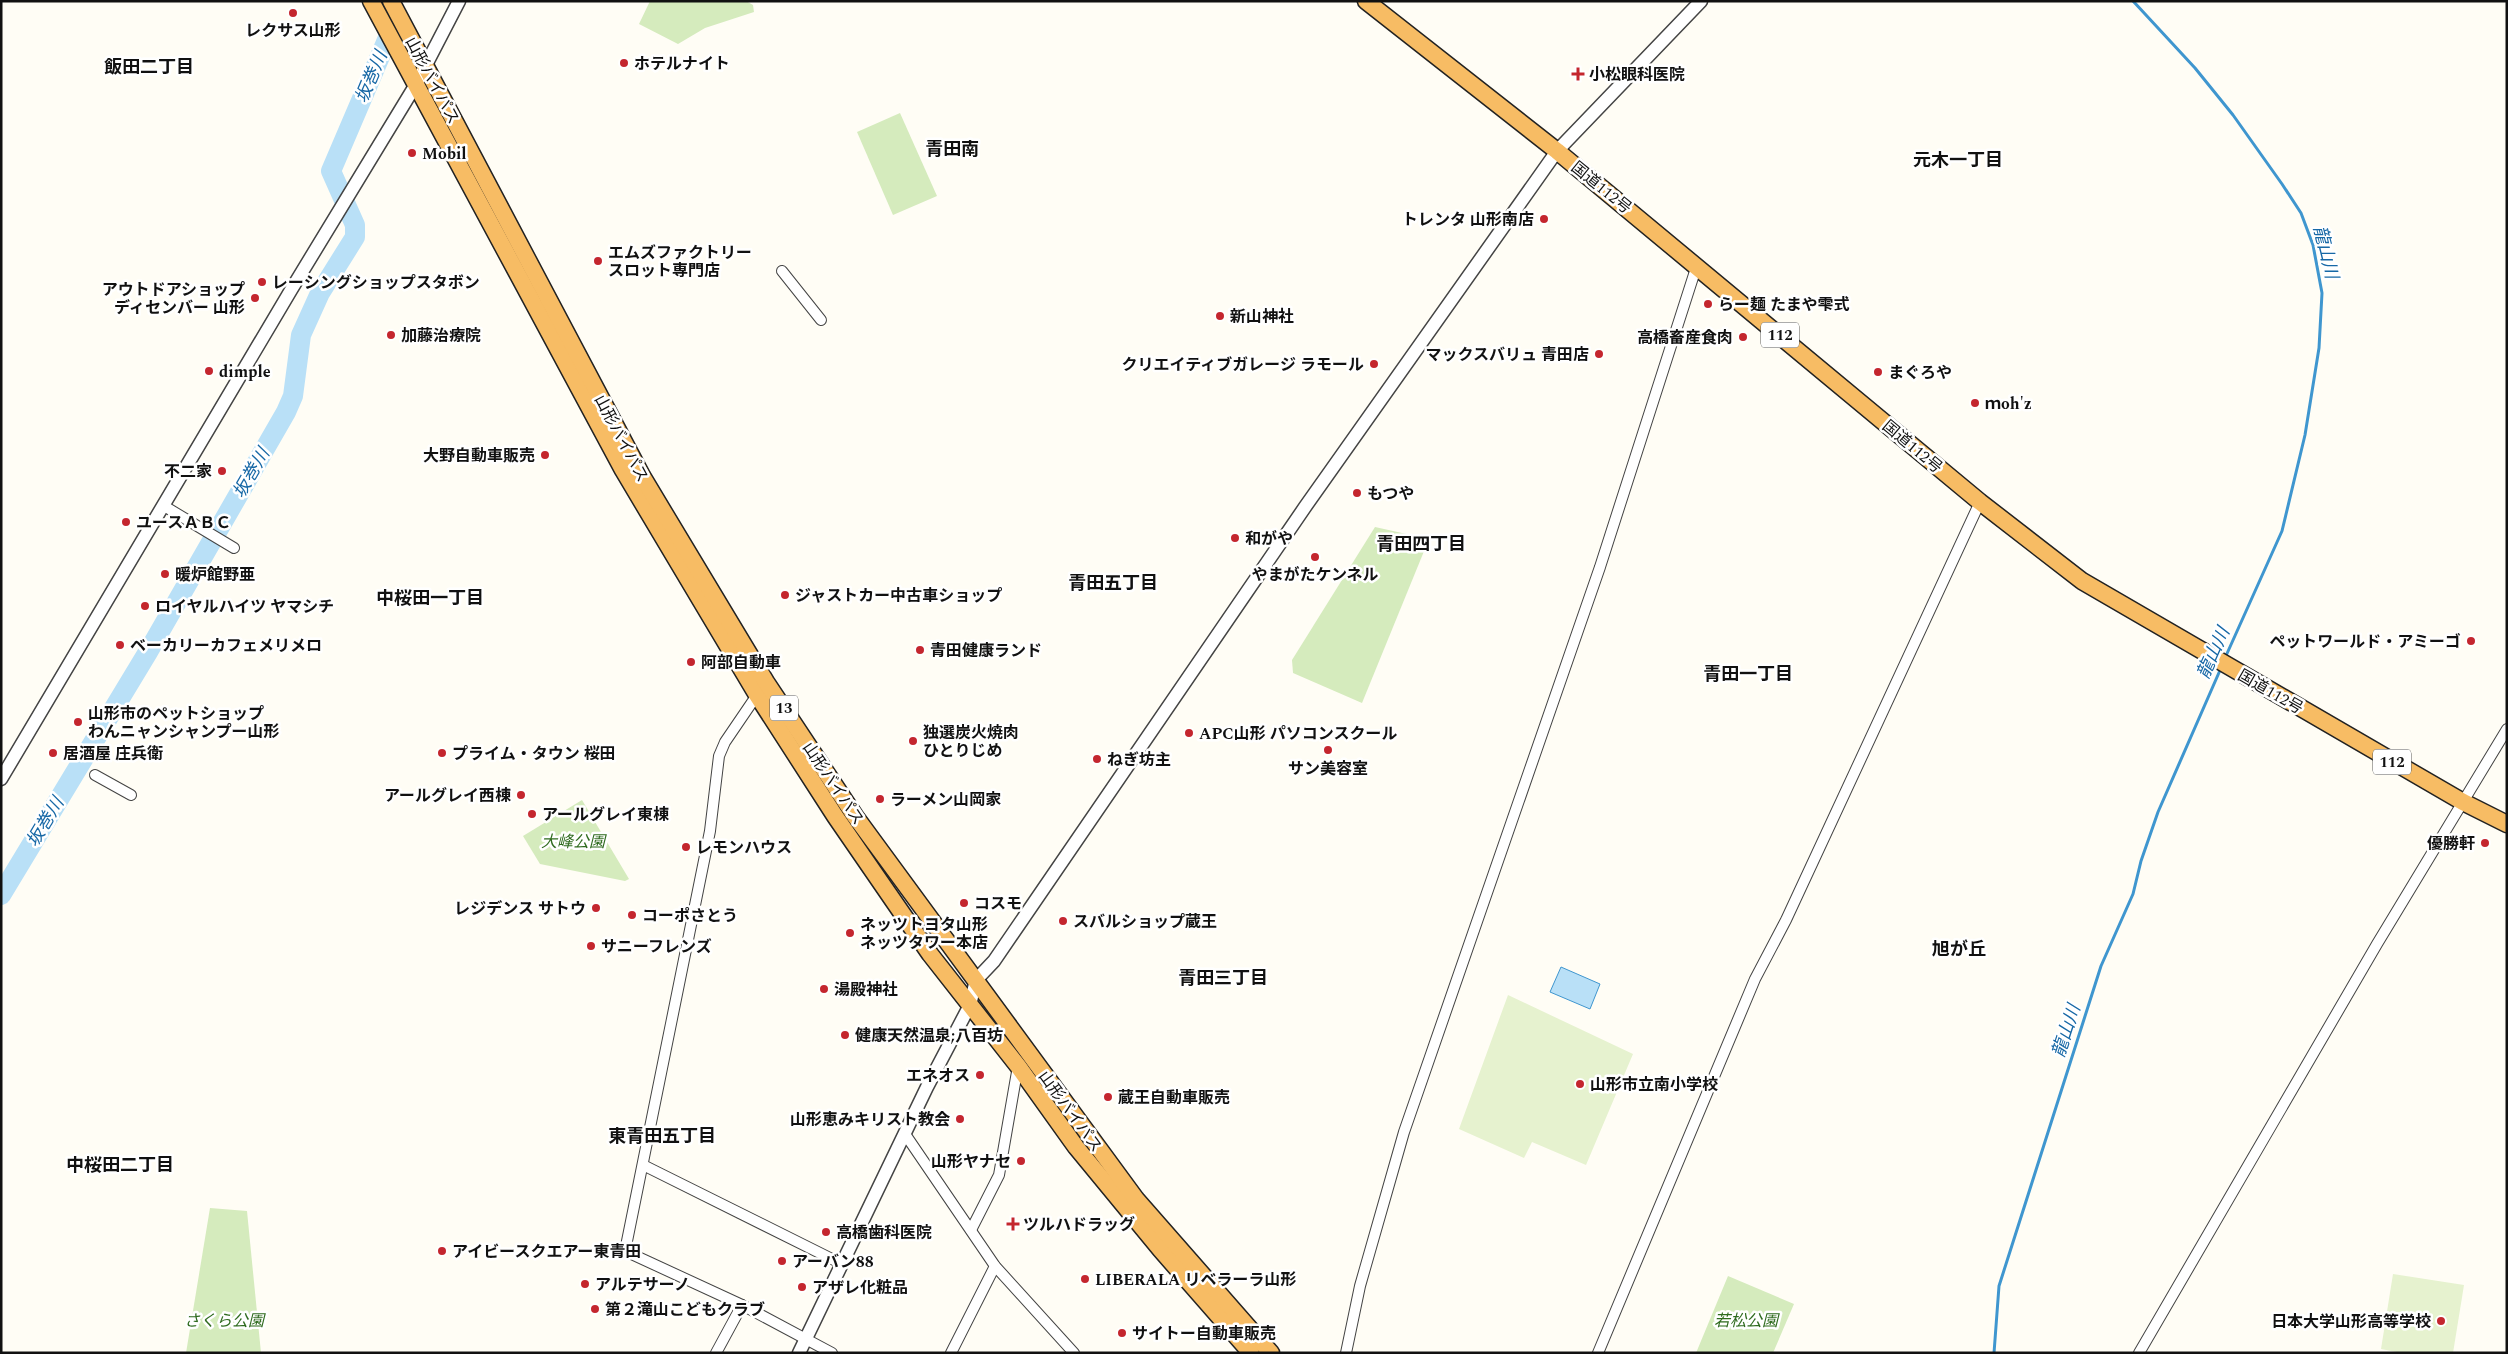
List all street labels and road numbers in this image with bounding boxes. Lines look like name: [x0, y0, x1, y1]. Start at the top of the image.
street label: 山形バイパス: [399, 33, 465, 128]
street label: 国道112号: [1566, 156, 1637, 220]
road number: 112: [1761, 322, 1799, 348]
street label: 山形バイパス: [588, 391, 654, 486]
street label: 国道112号: [1877, 414, 1948, 479]
street label: 国道112号: [2233, 663, 2308, 720]
road number: 13: [770, 696, 798, 720]
street label: 山形バイパス: [796, 737, 870, 830]
road number: 112: [2373, 750, 2411, 774]
street label: 山形バイパス: [1032, 1066, 1108, 1157]

